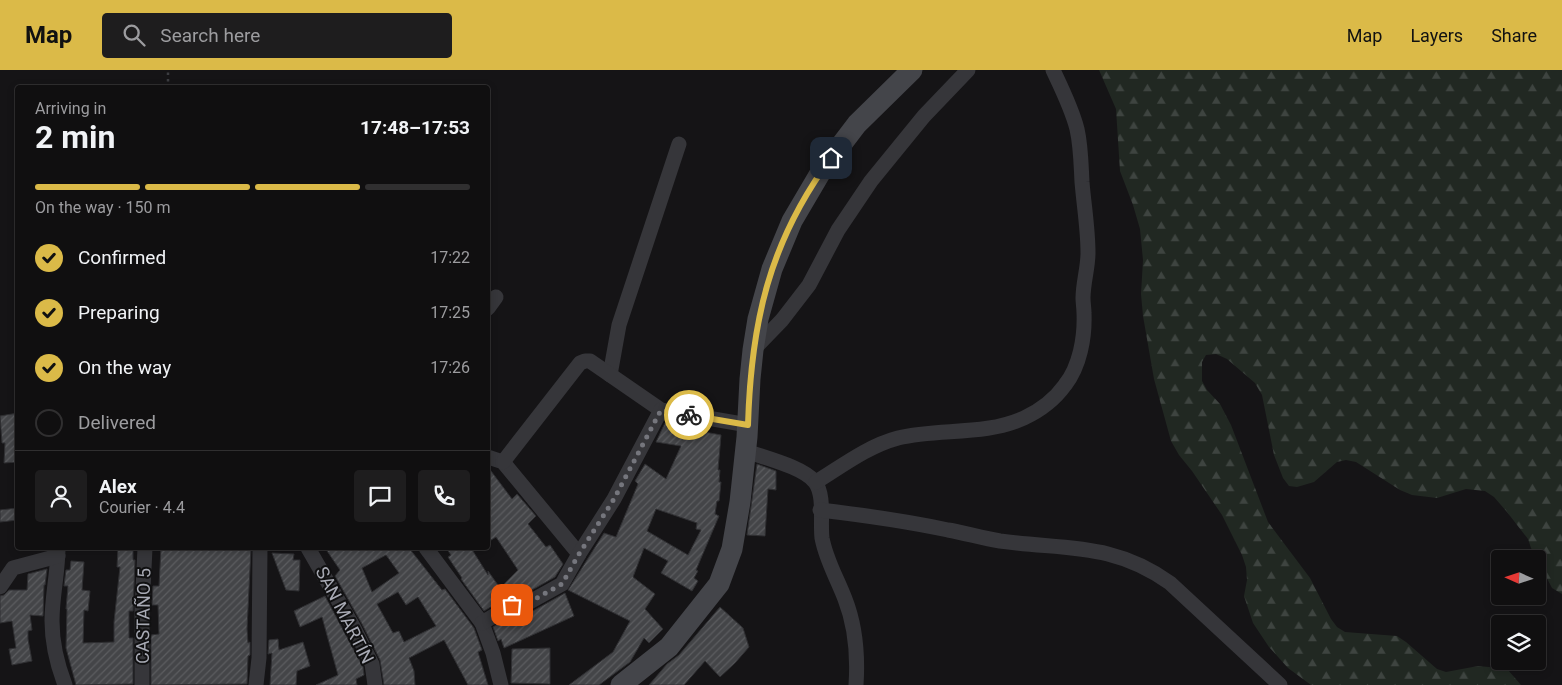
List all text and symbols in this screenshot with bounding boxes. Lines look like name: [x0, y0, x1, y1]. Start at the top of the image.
search box: [102, 13, 452, 58]
text: Map: [25, 21, 72, 49]
icon: search: [120, 21, 148, 49]
text: Search here: [160, 24, 260, 47]
text: Map: [1347, 25, 1382, 46]
text: Layers: [1410, 25, 1463, 46]
text: Share: [1491, 25, 1537, 46]
text: Arriving in: [35, 99, 106, 118]
text: 17:48–17:53: [360, 116, 470, 139]
text: 2 min: [35, 118, 115, 156]
pin: [810, 137, 852, 179]
icon: home: [817, 144, 845, 172]
text: On the way · 150 m: [35, 198, 171, 217]
icon: check: [35, 244, 63, 272]
text: Confirmed: [78, 246, 166, 269]
text: 17:22: [430, 248, 470, 267]
icon: check: [35, 299, 63, 327]
text: Preparing: [78, 301, 160, 324]
text: 17:25: [430, 303, 470, 322]
icon: check: [35, 354, 63, 382]
text: On the way: [78, 356, 171, 379]
text: 17:26: [430, 358, 470, 377]
courier: [664, 390, 714, 440]
icon: bike: [675, 401, 703, 429]
text: Delivered: [78, 411, 156, 434]
button: person: [35, 470, 87, 522]
button: chat: [354, 470, 406, 522]
button: phone: [418, 470, 470, 522]
text: Alex: [99, 475, 137, 498]
text: Courier · 4.4: [99, 498, 185, 517]
north arrow: [1491, 550, 1546, 605]
map controls: [1491, 550, 1546, 670]
street label: SAN MARTÍN: [312, 563, 378, 667]
street label: CASTAÑO 5: [132, 568, 154, 664]
pin: [491, 584, 533, 626]
icon: bag: [498, 591, 526, 619]
button: layers: [1491, 615, 1546, 670]

